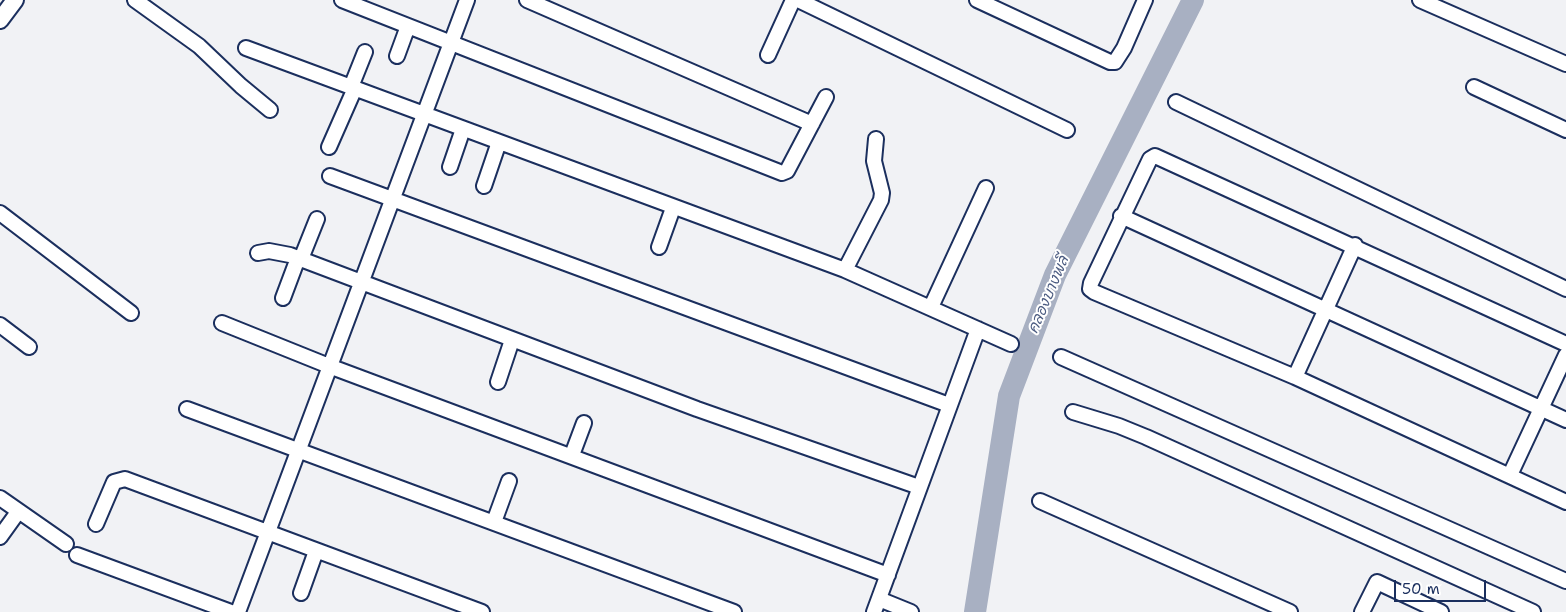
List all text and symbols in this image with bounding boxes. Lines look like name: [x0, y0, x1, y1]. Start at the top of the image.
water label: คลองบางพลี: [1025, 254, 1073, 336]
scale bar: [1396, 570, 1488, 602]
text: 50 m: [1402, 579, 1440, 599]

